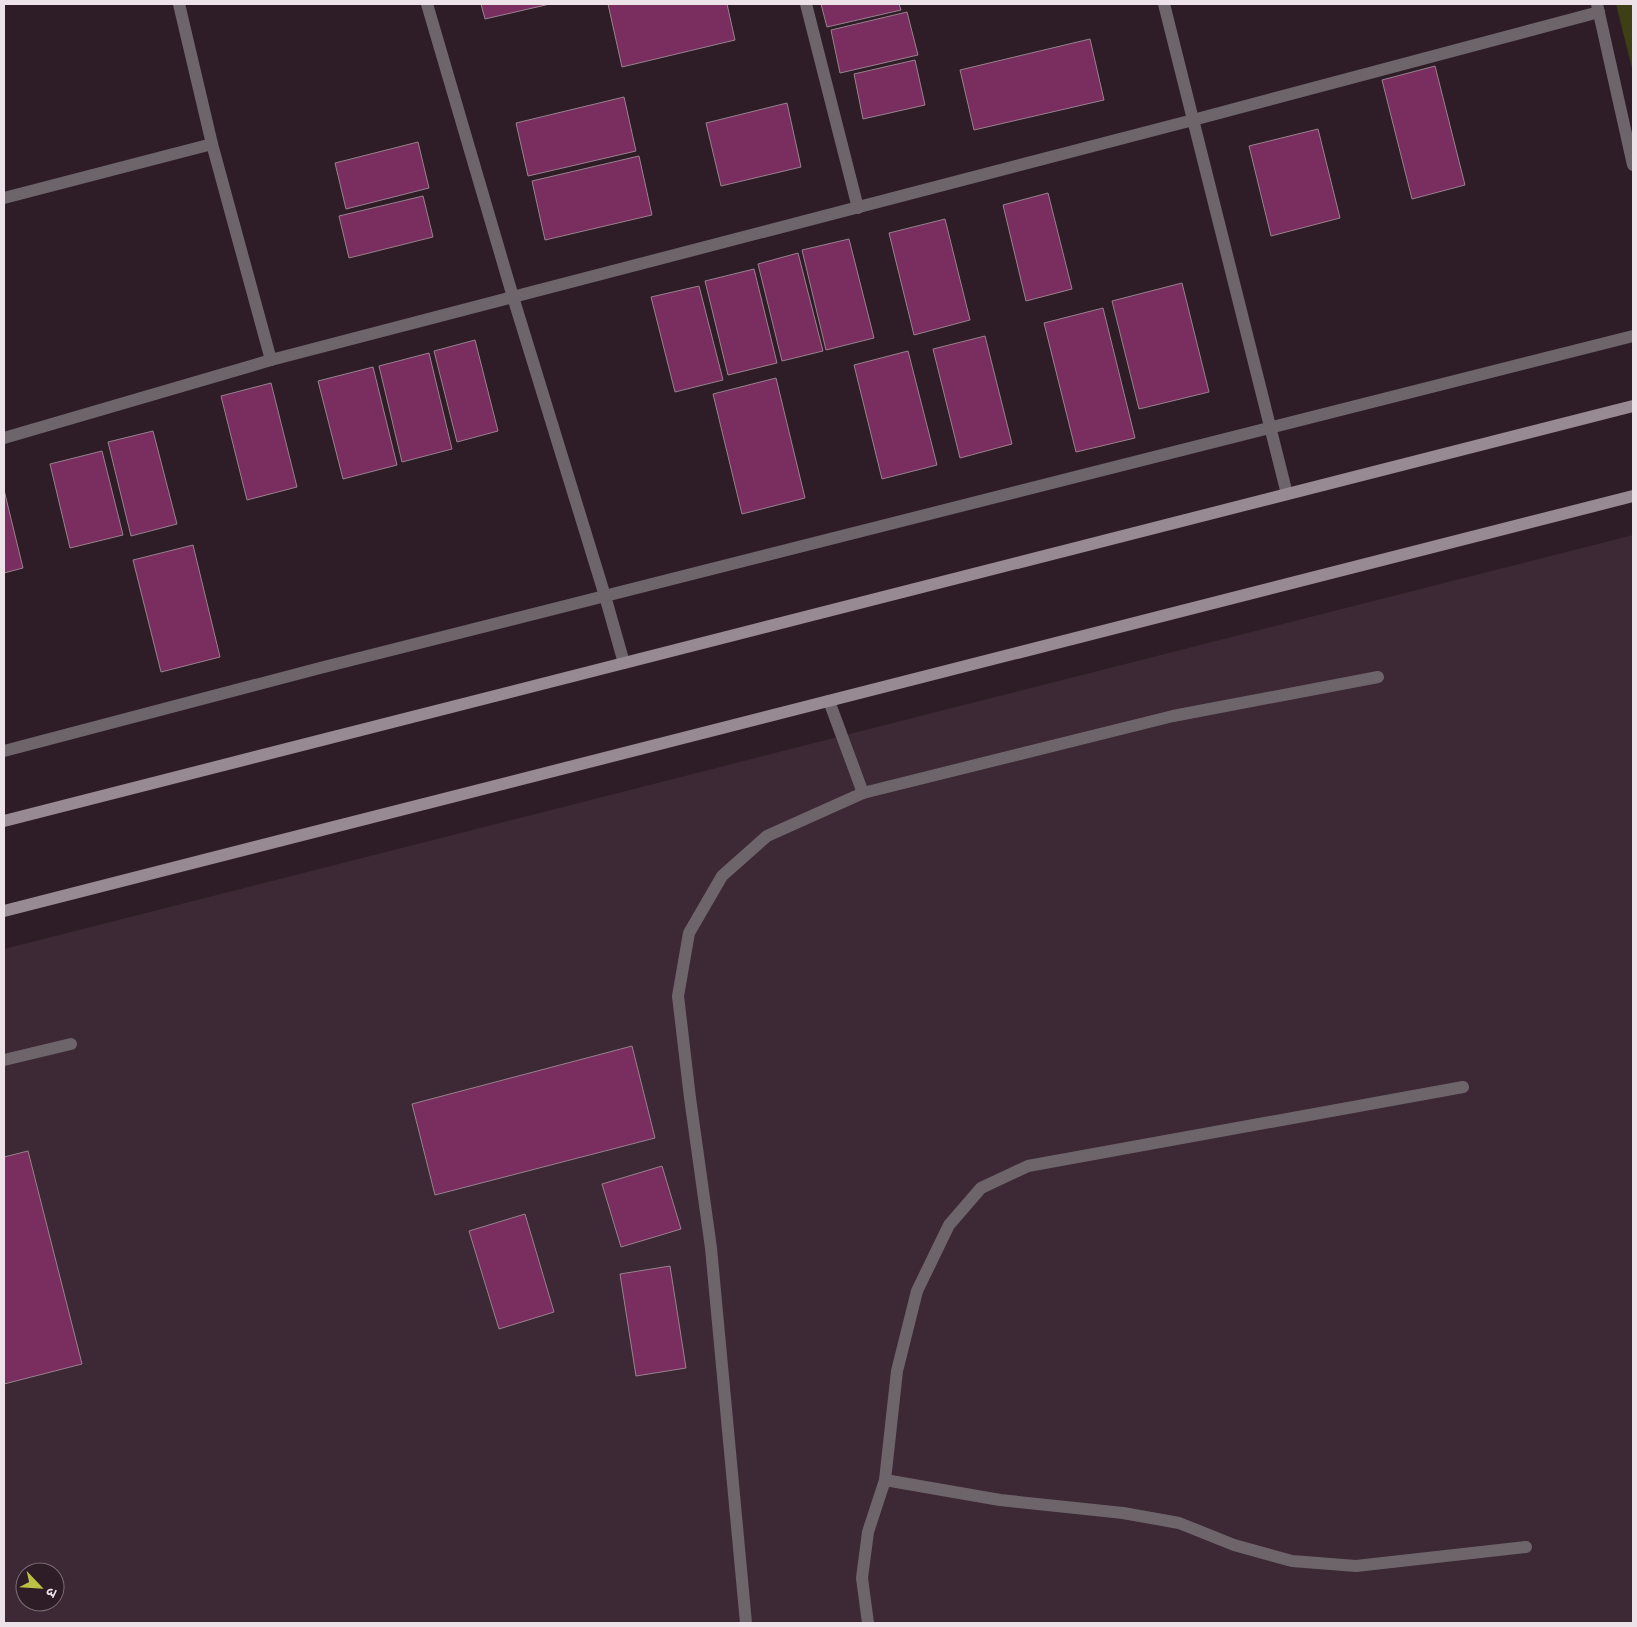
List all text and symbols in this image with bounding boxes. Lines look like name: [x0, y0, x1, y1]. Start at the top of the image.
north arrow: [15, 1562, 65, 1612]
text: उ: [42, 1585, 62, 1601]

